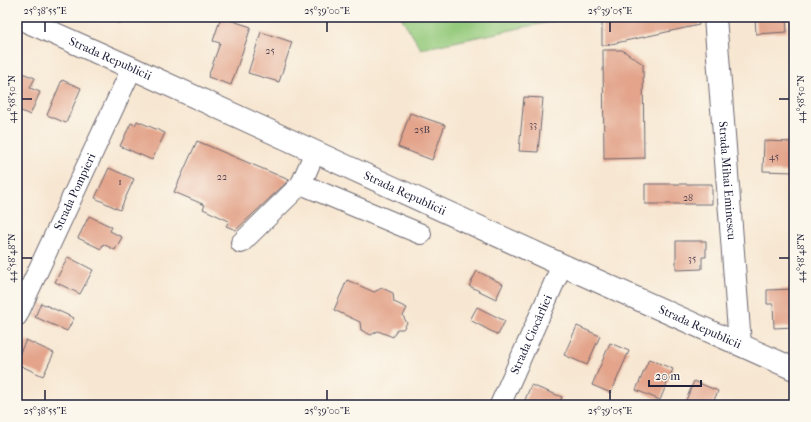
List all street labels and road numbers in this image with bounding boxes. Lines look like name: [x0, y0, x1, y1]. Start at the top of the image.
street label: Strada Republicii: [67, 34, 154, 83]
street label: Strada Mihai Eminescu: [716, 121, 739, 241]
street label: Strada Pompieri: [51, 151, 99, 232]
street label: Strada Republicii: [362, 168, 449, 218]
street label: Strada Ciocârliei: [507, 292, 555, 377]
street label: Strada Republicii: [657, 302, 744, 352]

